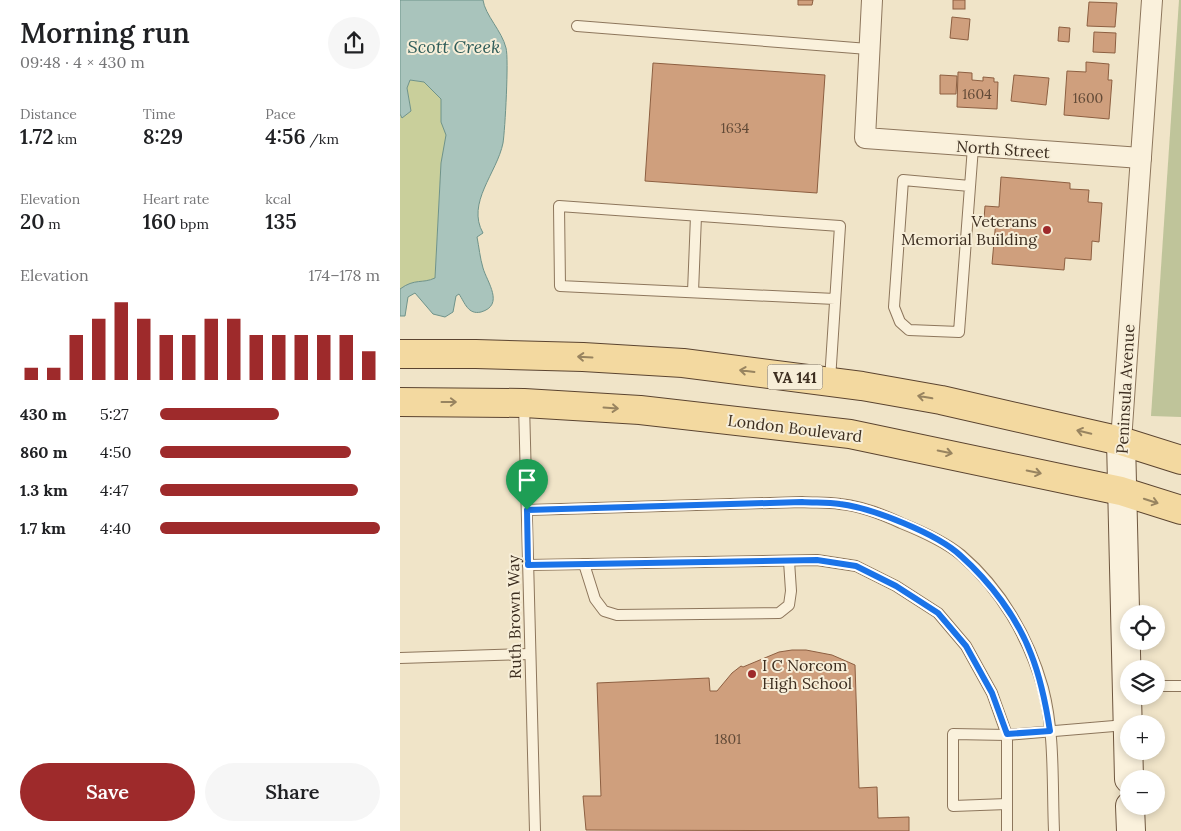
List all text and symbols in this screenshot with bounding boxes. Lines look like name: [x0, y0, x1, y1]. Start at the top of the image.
text: Morning run: [20, 15, 190, 51]
button: share: [328, 17, 380, 69]
water label: Scott Creek: [408, 35, 500, 58]
text: 09:48 · 4 × 430 m: [20, 52, 145, 72]
house number: 1604: [962, 85, 992, 103]
house number: 1600: [1073, 89, 1103, 107]
text: Distance: [20, 105, 77, 123]
text: Time: [143, 105, 176, 123]
text: Pace: [265, 105, 296, 123]
house number: 1634: [721, 119, 750, 137]
text: 1.72: [20, 123, 54, 150]
text: 8:29: [143, 123, 183, 150]
text: 4:56: [265, 123, 306, 150]
text: km: [54, 130, 77, 148]
text: /km: [306, 130, 339, 148]
street label: North Street: [956, 136, 1051, 162]
text: Elevation: [20, 190, 80, 208]
text: Heart rate: [143, 190, 209, 208]
text: kcal: [265, 190, 291, 208]
text: 20: [20, 208, 44, 235]
text: 160: [143, 208, 176, 235]
text: 135: [265, 208, 297, 235]
place label: Veterans Memorial Building: [901, 211, 1038, 249]
text: m: [44, 215, 61, 233]
text: bpm: [176, 215, 209, 233]
marker: Veterans Memorial Building: [1041, 224, 1053, 236]
text: Elevation: [20, 265, 89, 285]
text: 174–178 m: [309, 265, 380, 285]
street label: Peninsula Avenue: [1112, 323, 1138, 455]
one-way arrow: [578, 353, 594, 362]
road number: VA 141: [768, 364, 822, 390]
one-way arrow: [739, 366, 755, 376]
one-way arrow: [918, 392, 934, 402]
one-way arrow: [440, 397, 456, 407]
text: 430 m: [20, 404, 67, 424]
text: 5:27: [100, 404, 129, 424]
one-way arrow: [603, 404, 619, 413]
street label: London Boulevard: [727, 410, 864, 446]
one-way arrow: [1076, 427, 1092, 437]
text: 860 m: [20, 442, 67, 462]
text: 4:50: [100, 442, 131, 462]
one-way arrow: [937, 448, 953, 458]
pin: [506, 459, 548, 510]
icon: arrive: [513, 466, 541, 494]
one-way arrow: [1026, 468, 1042, 477]
text: 1.3 km: [20, 480, 68, 500]
text: 4:47: [100, 480, 129, 500]
one-way arrow: [1143, 496, 1159, 506]
text: 1.7 km: [20, 518, 66, 538]
text: 4:40: [100, 518, 131, 538]
street label: Ruth Brown Way: [503, 554, 525, 679]
map controls: [1120, 605, 1165, 815]
button: locate: [1120, 605, 1165, 650]
place label: I C Norcom High School: [762, 655, 852, 693]
button: layers: [1120, 660, 1165, 705]
marker: I C Norcom High School: [746, 668, 758, 680]
button: +: [1120, 715, 1165, 760]
house number: 1801: [715, 730, 741, 748]
button: Save: [20, 763, 195, 821]
button: Share: [205, 763, 380, 821]
button: −: [1120, 770, 1165, 815]

